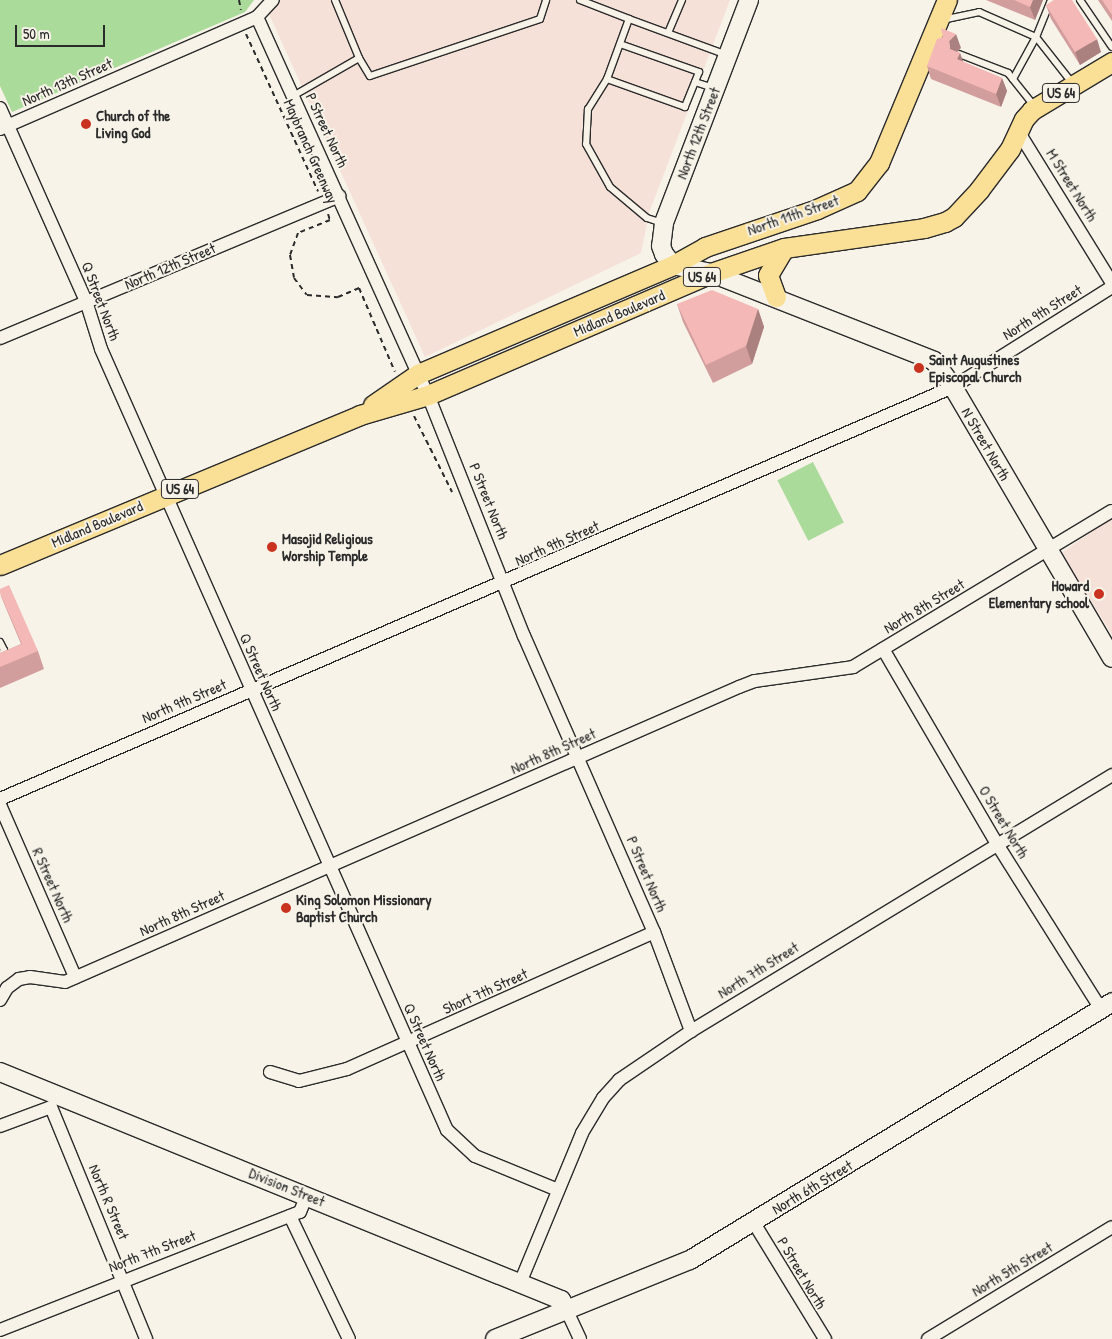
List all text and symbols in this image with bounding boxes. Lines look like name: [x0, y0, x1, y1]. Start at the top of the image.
scale bar: [18, 15, 108, 47]
text: 50 m: [23, 23, 50, 44]
street label: North 13th Street: [19, 54, 115, 110]
road number: US 64: [1041, 82, 1081, 105]
street label: North 12th Street: [672, 84, 724, 182]
street label: P Street North: [302, 90, 352, 170]
street label: Maybranch Greenway: [280, 96, 342, 206]
place label: Church of the Living God: [96, 106, 170, 141]
marker: Church of the Living God: [80, 118, 92, 130]
street label: M Street North: [1043, 145, 1101, 225]
street label: North 11th Street: [745, 191, 841, 239]
street label: North 12th Street: [122, 239, 218, 293]
street label: Q Street North: [78, 259, 124, 343]
road number: US 64: [682, 266, 722, 288]
street label: North 9th Street: [999, 281, 1085, 343]
street label: Midland Boulevard: [571, 286, 667, 340]
place label: Saint Augustines Episcopal Church: [929, 350, 1021, 385]
marker: Saint Augustines Episcopal Church: [913, 362, 925, 374]
street label: N Street North: [958, 404, 1014, 484]
street label: P Street North: [466, 460, 512, 542]
road number: US 64: [160, 478, 200, 500]
street label: Midland Boulevard: [49, 497, 145, 551]
street label: North 9th Street: [512, 516, 602, 570]
place label: Masojid Religious Worship Temple: [282, 529, 373, 564]
marker: Masojid Religious Worship Temple: [266, 541, 278, 553]
street label: North 8th Street: [880, 575, 968, 637]
place label: Howard Elementary school: [989, 576, 1089, 611]
marker: Howard Elementary school: [1093, 588, 1105, 600]
street label: Q Street North: [236, 630, 286, 714]
street label: North 9th Street: [139, 675, 229, 727]
street label: North 8th Street: [508, 724, 598, 778]
street label: O Street North: [975, 782, 1033, 862]
street label: P Street North: [623, 834, 671, 914]
street label: R Street North: [29, 845, 77, 925]
street label: North 8th Street: [137, 886, 227, 940]
place label: King Solomon Missionary Baptist Church: [296, 890, 432, 925]
marker: King Solomon Missionary Baptist Church: [280, 902, 292, 914]
street label: North 7th Street: [714, 938, 802, 1002]
street label: Short 7th Street: [440, 964, 530, 1018]
street label: Q Street North: [400, 1000, 450, 1084]
street label: North 6th Street: [769, 1156, 855, 1218]
street label: North R Street: [85, 1162, 133, 1242]
street label: Division Street: [246, 1164, 328, 1210]
street label: North 7th Street: [106, 1226, 198, 1276]
street label: P Street North: [774, 1234, 830, 1312]
street label: North 5th Street: [968, 1238, 1056, 1300]

